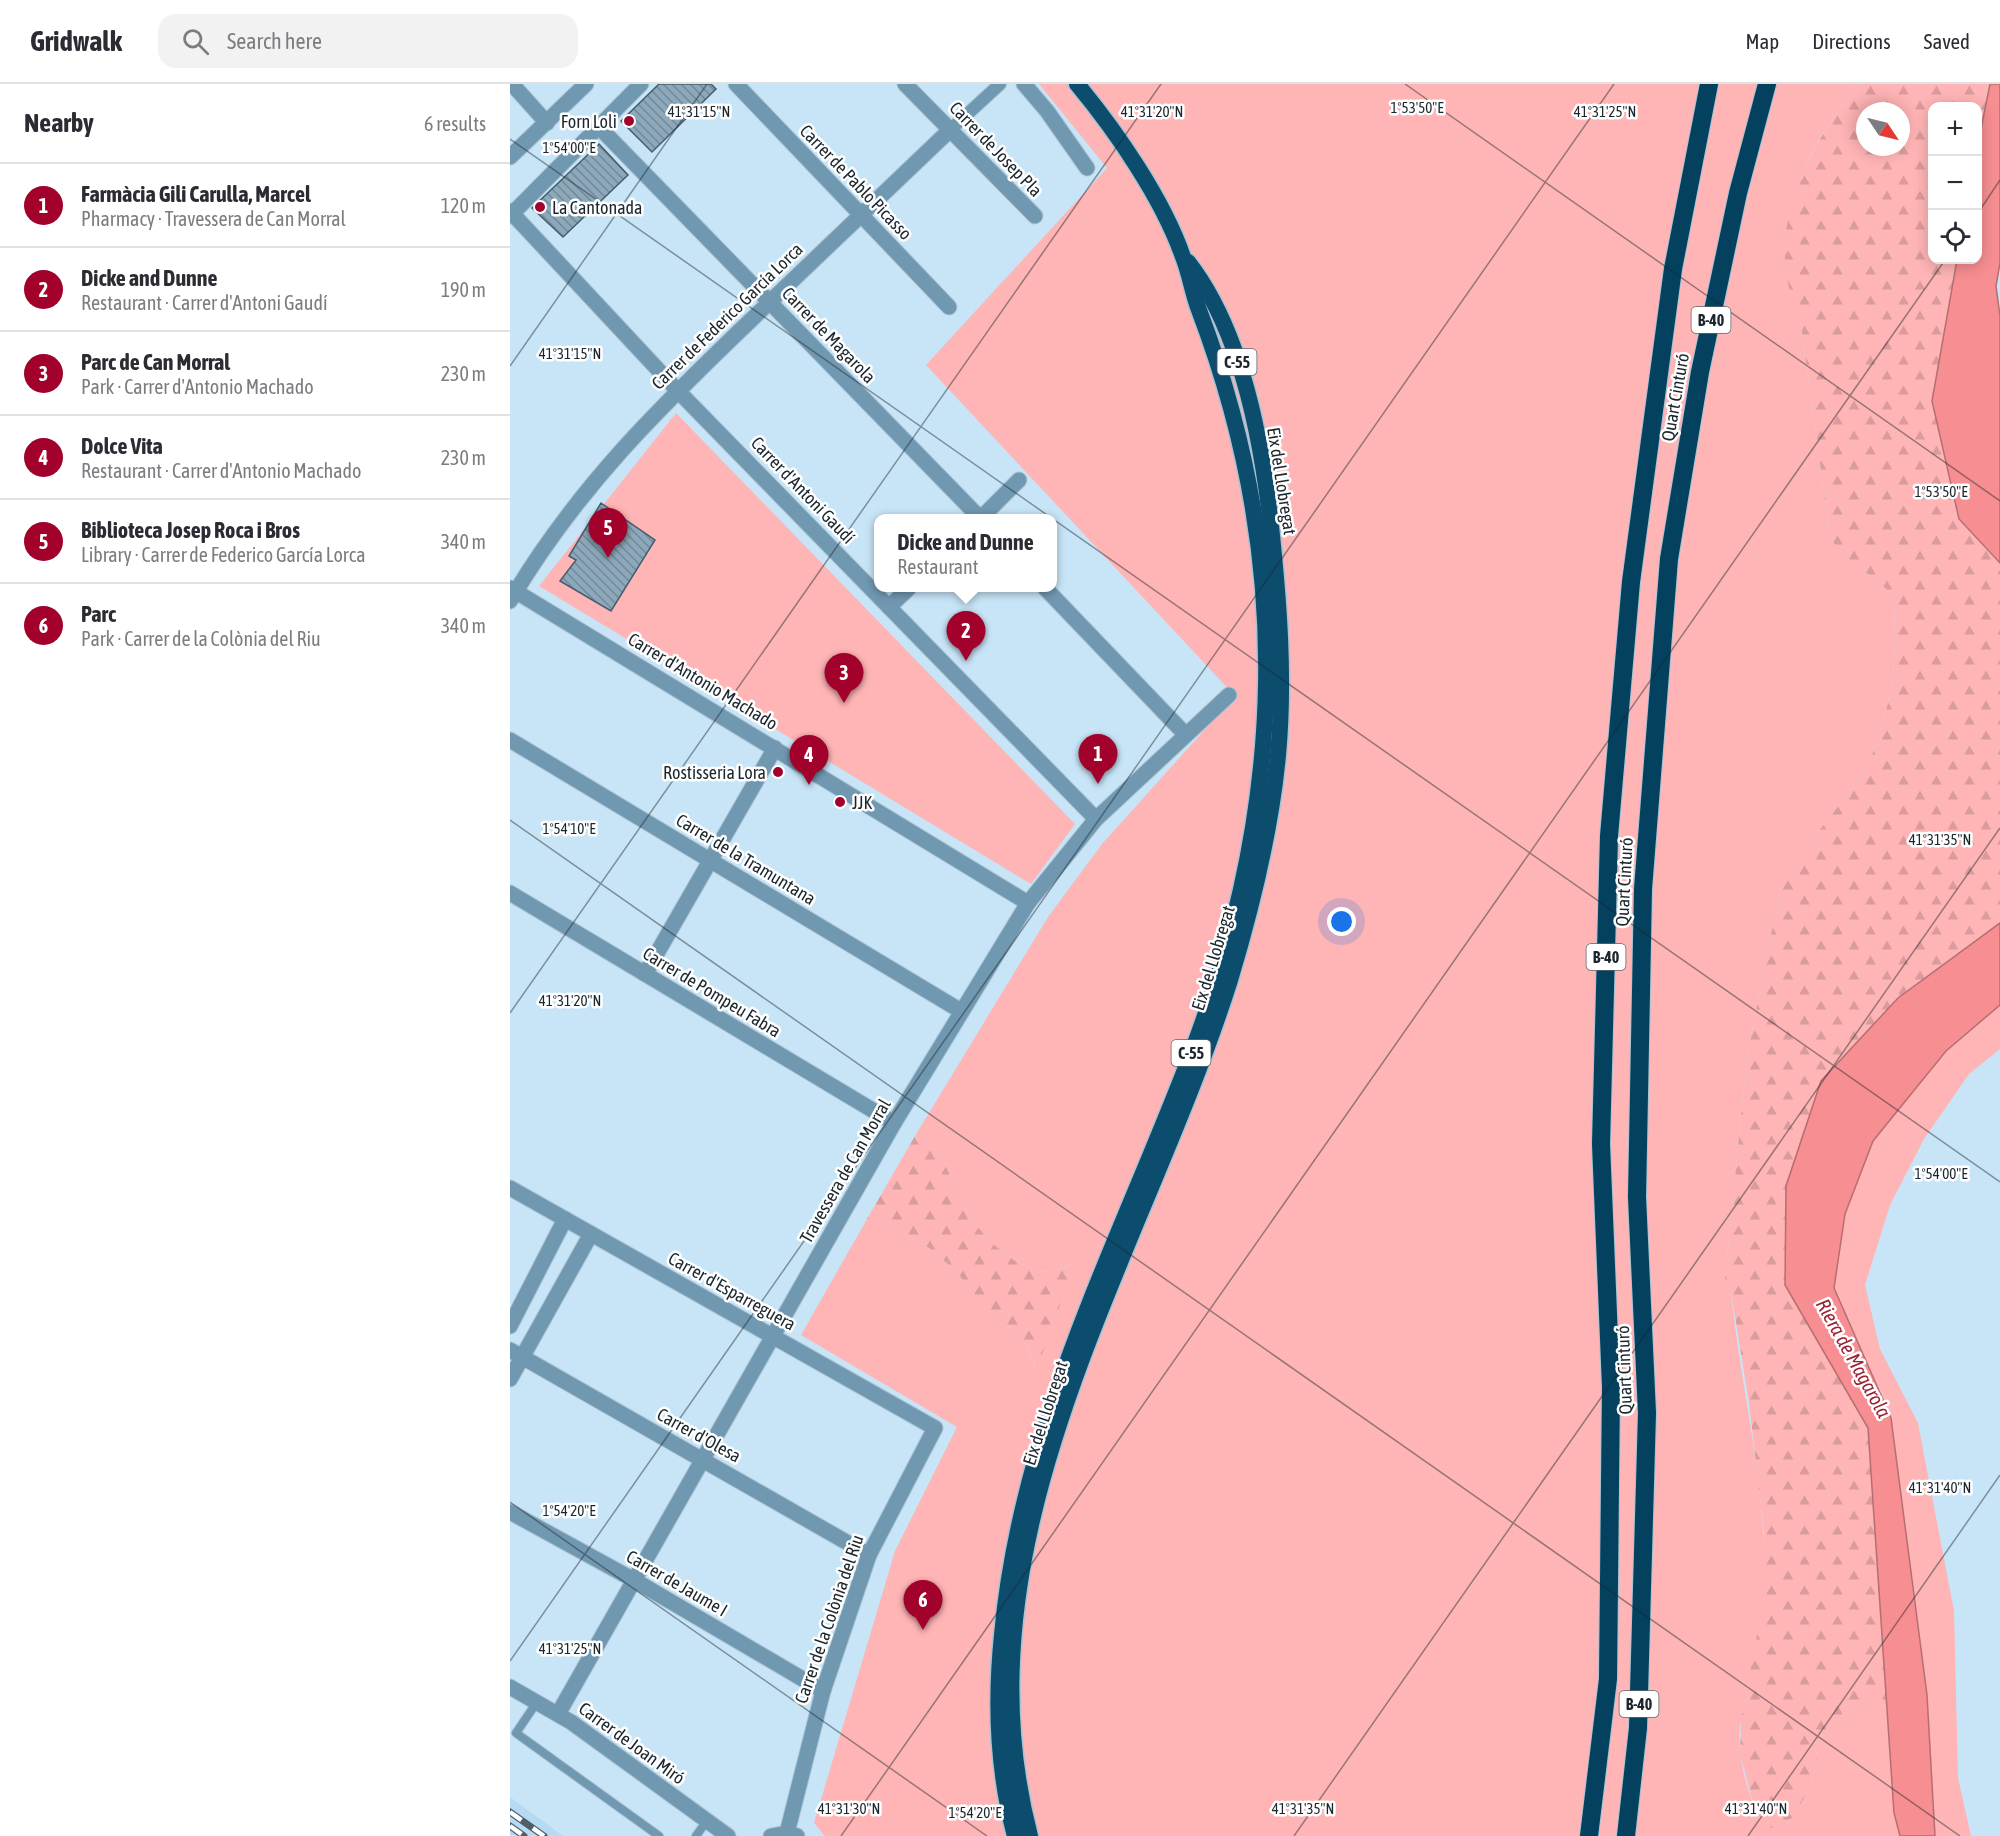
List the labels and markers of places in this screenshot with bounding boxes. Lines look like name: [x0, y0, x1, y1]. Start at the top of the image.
place label: Forn Loli: [561, 111, 617, 132]
marker: Forn Loli: [622, 114, 636, 128]
place label: La Cantonada: [552, 197, 642, 218]
marker: La Cantonada: [533, 200, 547, 214]
pin: 5: [588, 508, 628, 558]
pin: 2: [946, 612, 986, 661]
pin: 3: [824, 654, 864, 703]
pin: 1: [1078, 734, 1118, 784]
pin: 4: [790, 736, 828, 785]
place label: Rostisseria Lora: [663, 762, 766, 783]
marker: Rostisseria Lora: [771, 765, 785, 779]
place label: JJK: [852, 792, 873, 813]
marker: JJK: [833, 795, 847, 809]
pin: 6: [904, 1580, 942, 1630]

